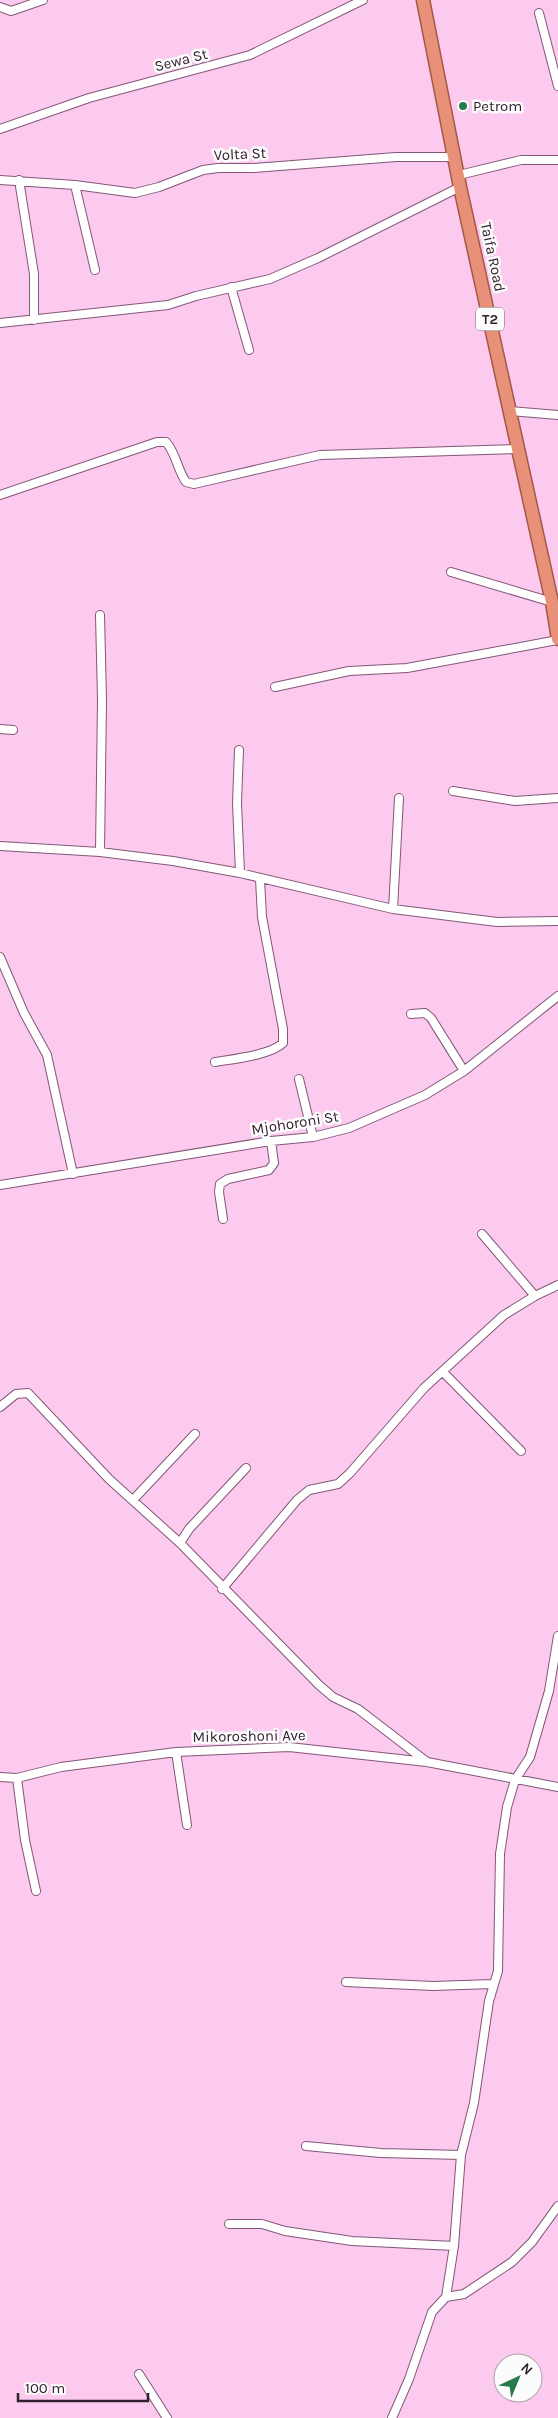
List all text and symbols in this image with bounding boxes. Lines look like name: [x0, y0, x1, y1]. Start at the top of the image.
street label: Sewa St: [153, 45, 210, 75]
place label: Petrom: [473, 97, 522, 115]
marker: Petrom: [457, 100, 469, 112]
street label: Volta St: [213, 144, 267, 164]
street label: Taifa Road: [477, 221, 509, 293]
road number: T2: [476, 308, 504, 330]
street label: Mjohoroni St: [250, 1107, 340, 1139]
street label: Mikoroshoni Ave: [192, 1726, 306, 1746]
north arrow: [493, 2353, 543, 2403]
text: N: [517, 2359, 536, 2379]
scale bar: [18, 2370, 148, 2402]
text: 100 m: [25, 2379, 65, 2397]

